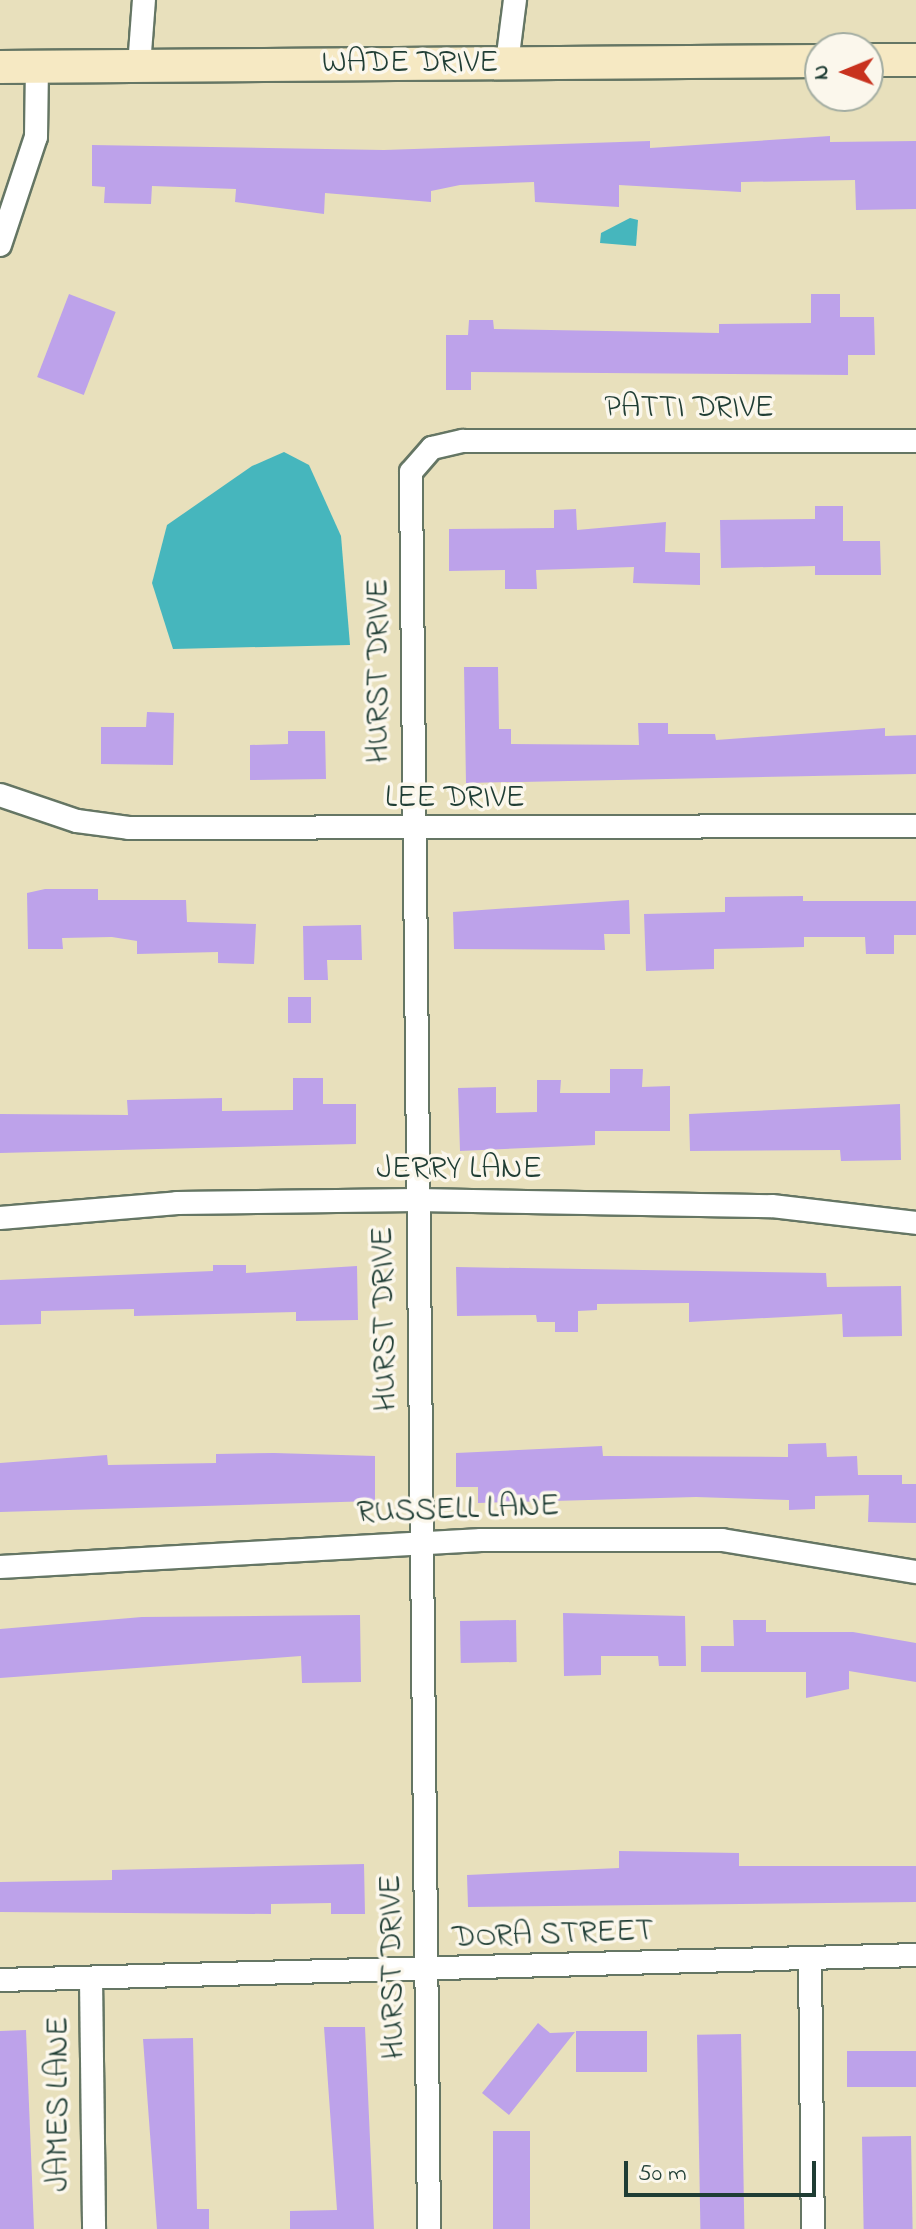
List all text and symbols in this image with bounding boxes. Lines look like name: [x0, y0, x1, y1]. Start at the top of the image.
north arrow: [804, 32, 884, 112]
street label: WADE DRIVE: [322, 45, 498, 83]
text: N: [806, 65, 838, 80]
street label: PATTI DRIVE: [604, 390, 774, 428]
street label: HURST DRIVE: [361, 579, 399, 763]
street label: LEE DRIVE: [385, 780, 525, 818]
street label: JERRY LANE: [376, 1151, 542, 1189]
street label: HURST DRIVE: [365, 1226, 407, 1412]
street label: RUSSELL LANE: [356, 1488, 560, 1534]
street label: HURST DRIVE: [373, 1874, 415, 2060]
street label: DORA STREET: [452, 1913, 654, 1959]
street label: JAMES LANE: [41, 2016, 79, 2192]
scale bar: [628, 2145, 820, 2195]
text: 50 m: [638, 2157, 687, 2192]

